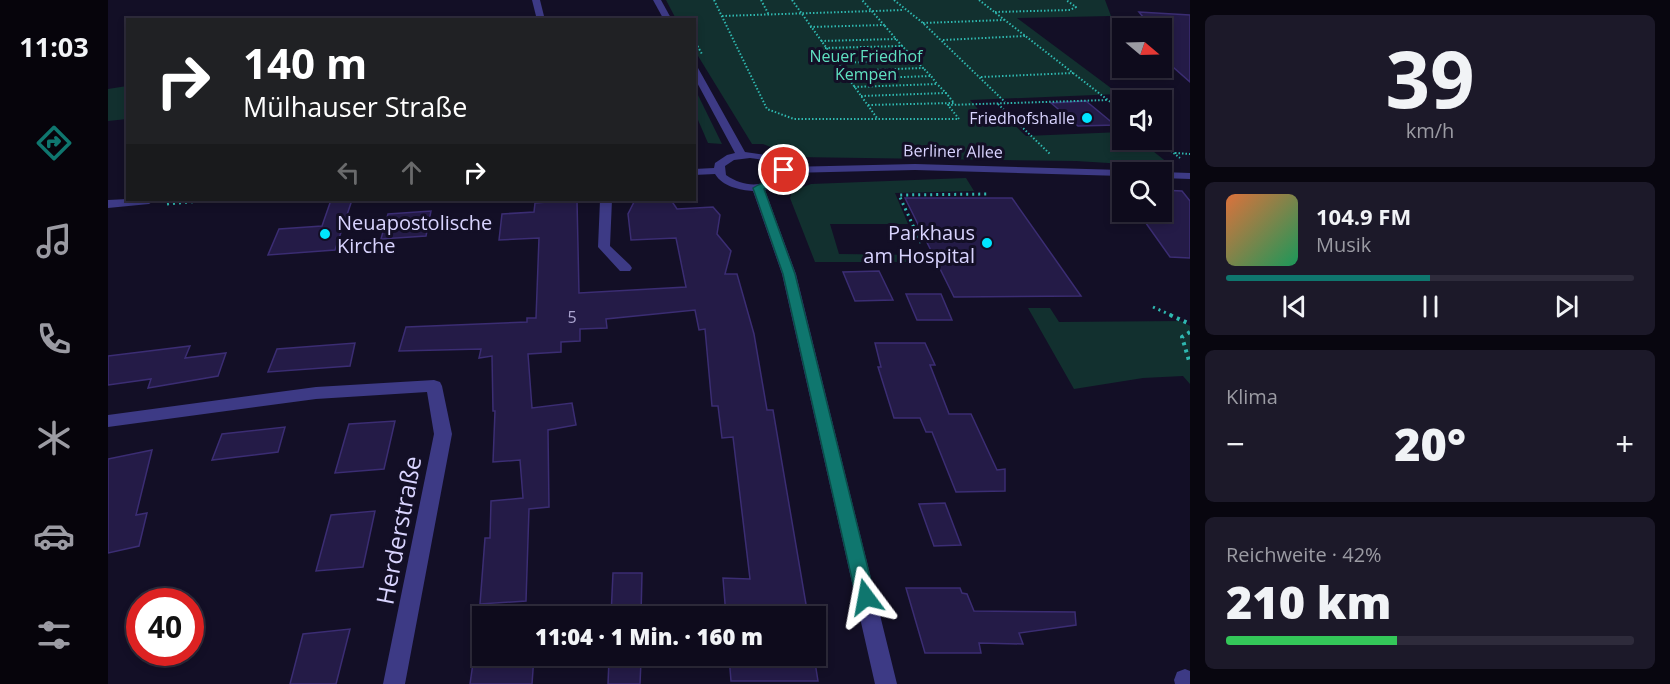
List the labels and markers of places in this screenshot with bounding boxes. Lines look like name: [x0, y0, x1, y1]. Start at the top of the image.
place label: Friedhofshalle: [969, 107, 1075, 129]
marker: Friedhofshalle: [1080, 111, 1094, 125]
pin: [758, 144, 809, 195]
place label: Neuapostolische Kirche: [337, 209, 492, 259]
place label: Parkhaus am Hospital: [863, 219, 975, 269]
marker: Neuapostolische Kirche: [318, 227, 332, 241]
marker: Parkhaus am Hospital: [980, 236, 994, 250]

